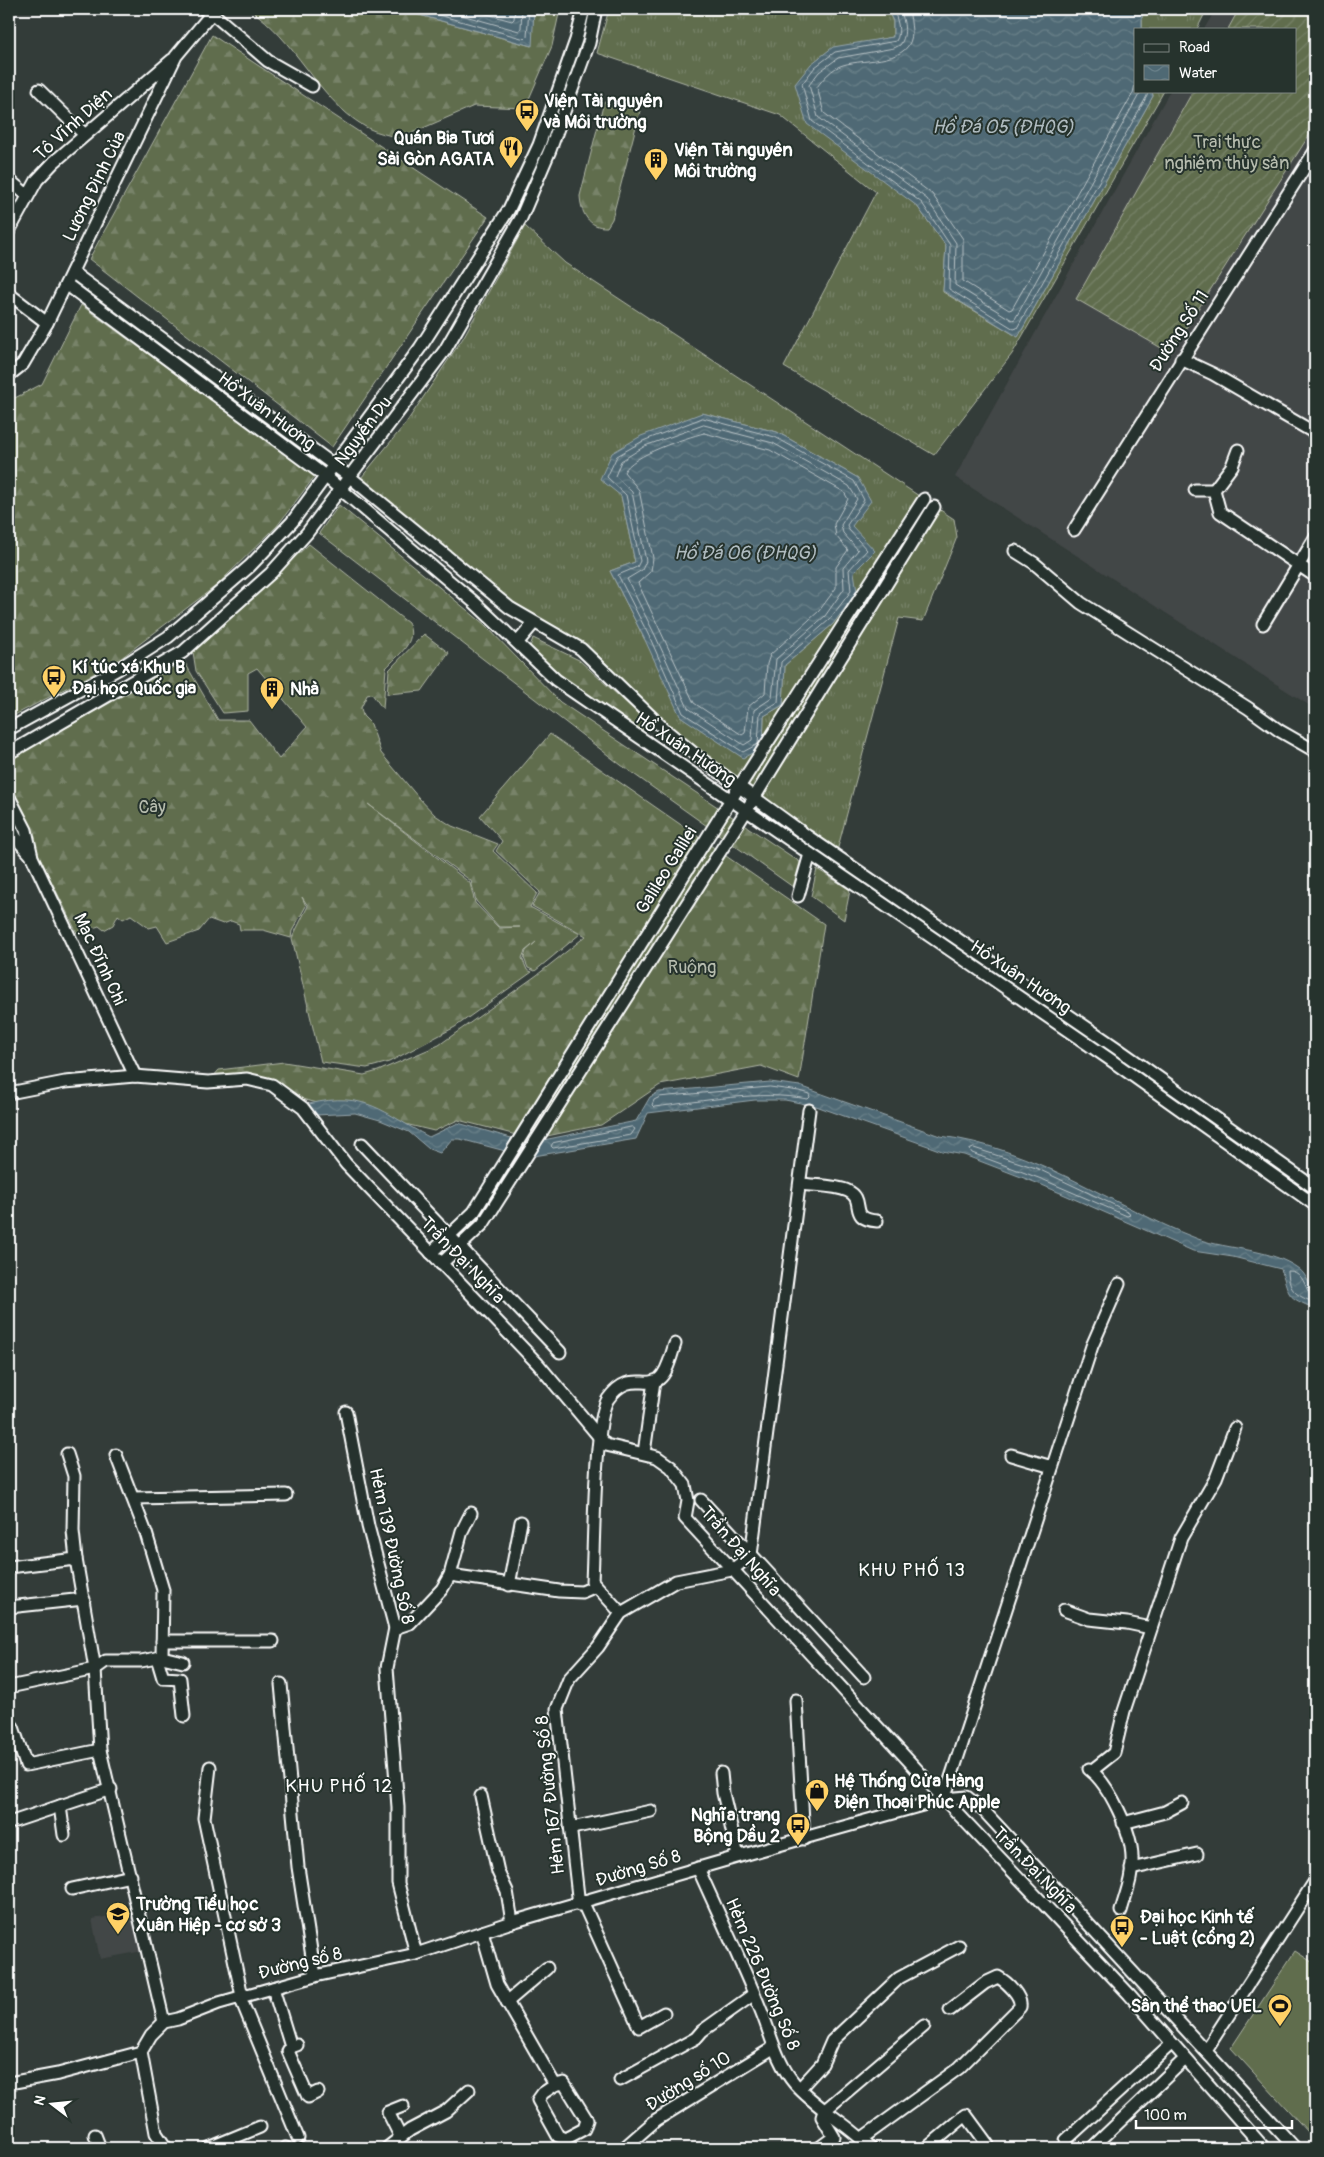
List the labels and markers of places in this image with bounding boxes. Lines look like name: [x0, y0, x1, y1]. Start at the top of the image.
place label: Viện Tài nguyên và Môi trường: [543, 90, 663, 134]
bus stop icon: Viện Tài nguyên và Môi trường: [514, 98, 540, 132]
place label: Quán Bia Tươi Sài Gòn AGATA: [377, 127, 494, 171]
restaurant icon: Quán Bia Tươi Sài Gòn AGATA: [498, 135, 524, 169]
place label: Viện Tài nguyên Môi trường: [674, 139, 793, 183]
building icon: Viện Tài nguyên Môi trường: [643, 147, 669, 181]
place label: Kí túc xá Khu B Đại học Quốc gia: [72, 656, 197, 700]
bus stop icon: Kí túc xá Khu B Đại học Quốc gia: [41, 664, 67, 698]
building icon: Nhà: [259, 676, 285, 710]
place label: Nhà: [290, 678, 320, 701]
place label: Hệ Thống Cửa Hàng Điện Thoại Phúc Apple: [834, 1770, 1001, 1814]
shop icon: Hệ Thống Cửa Hàng Điện Thoại Phúc Apple: [804, 1778, 830, 1812]
place label: Nghĩa trang Bộng Dầu 2: [691, 1804, 780, 1848]
bus stop icon: Nghĩa trang Bộng Dầu 2: [785, 1812, 811, 1846]
place label: Trường Tiểu học Xuân Hiệp - cơ sở 3: [135, 1893, 281, 1937]
school or university icon: Trường Tiểu học Xuân Hiệp - cơ sở 3: [105, 1901, 131, 1935]
place label: Đại học Kinh tế - Luật (cổng 2): [1140, 1906, 1256, 1950]
bus stop icon: Đại học Kinh tế - Luật (cổng 2): [1109, 1914, 1135, 1948]
sports icon: Sân thể thao UEL: [1267, 1993, 1293, 2027]
place label: Sân thể thao UEL: [1131, 1995, 1262, 2018]

